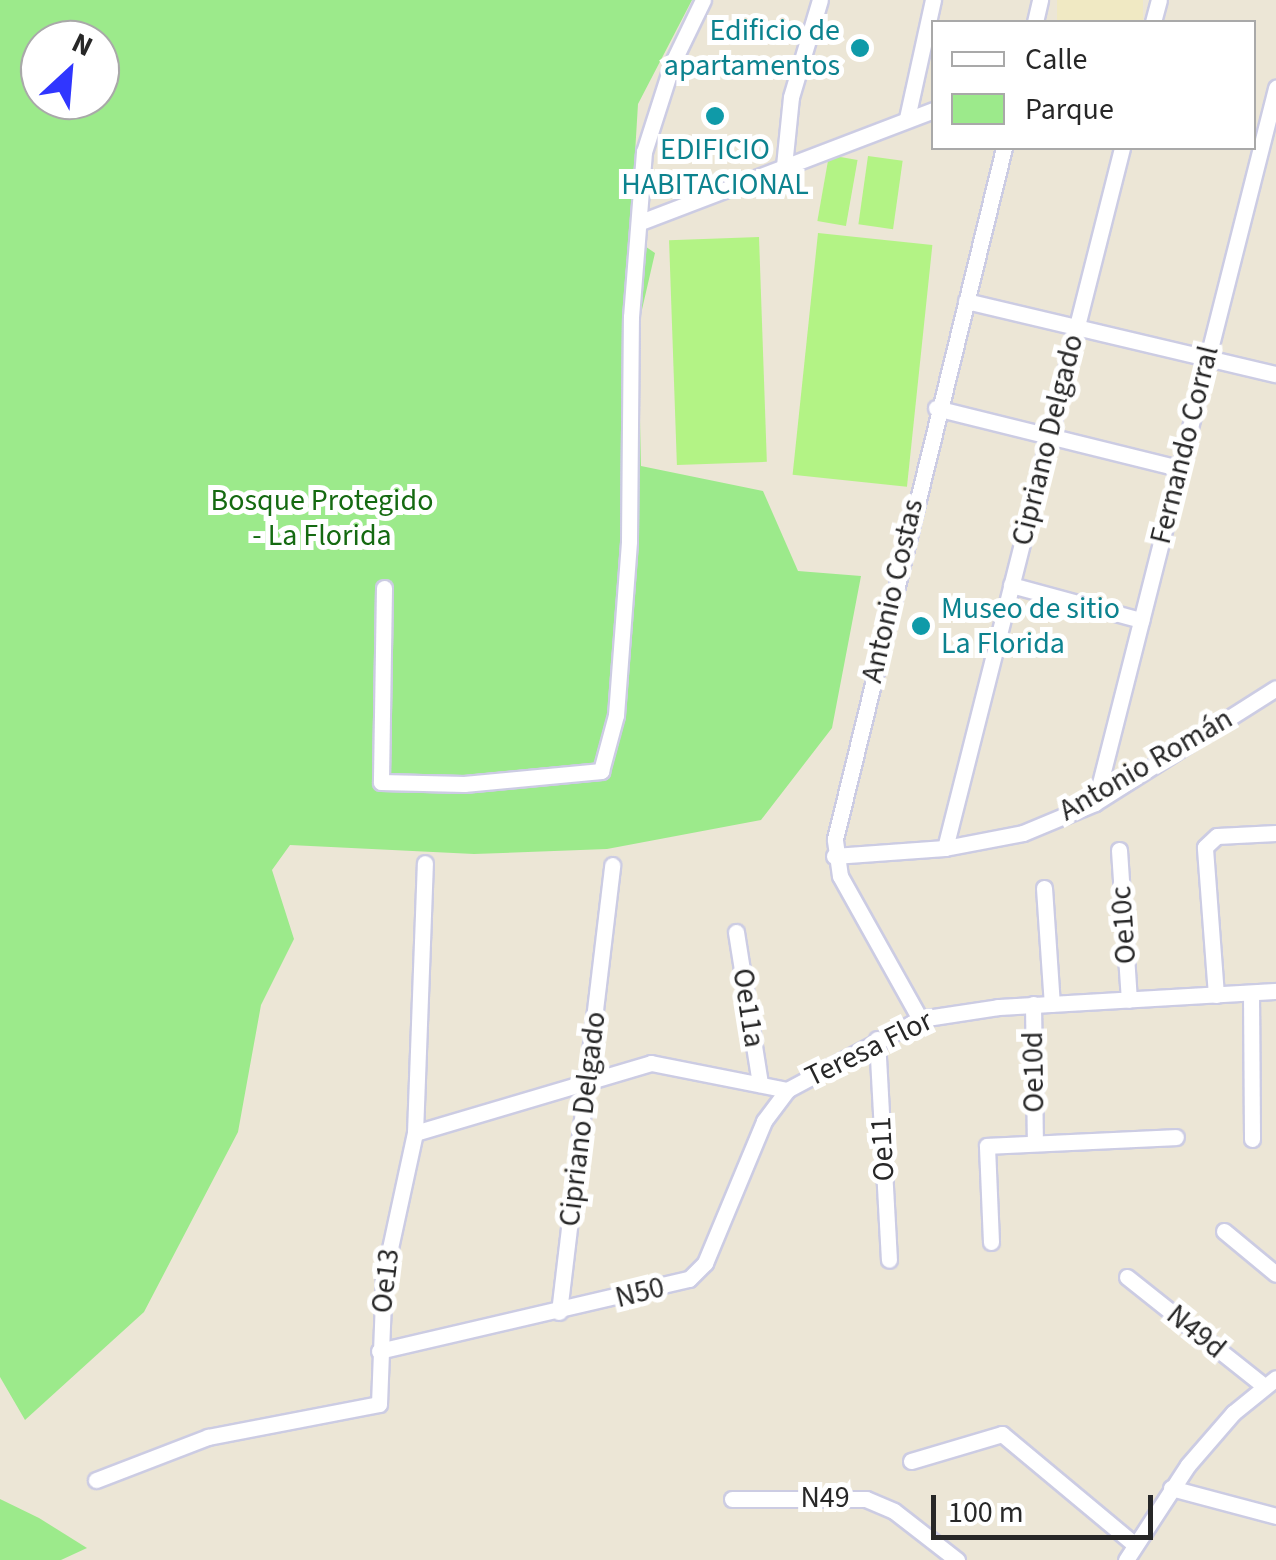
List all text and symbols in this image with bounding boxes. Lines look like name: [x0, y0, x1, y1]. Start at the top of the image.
place label: Edificio de apartamentos: [664, 13, 840, 84]
north arrow: [20, 20, 120, 120]
legend: [931, 20, 1256, 150]
text: N: [65, 23, 99, 67]
marker: Edificio de apartamentos: [849, 37, 871, 59]
text: Calle: [1025, 38, 1087, 81]
text: Parque: [1025, 88, 1114, 131]
marker: EDIFICIO HABITACIONAL: [704, 105, 726, 127]
place label: EDIFICIO HABITACIONAL: [621, 132, 809, 202]
street label: Cipriano Delgado: [1004, 331, 1092, 549]
street label: Fernando Corral: [1143, 342, 1227, 548]
park label: Bosque Protegido - La Florida: [211, 483, 433, 554]
street label: Antonio Costas: [854, 496, 932, 686]
place label: Museo de sitio La Florida: [941, 591, 1120, 662]
marker: Museo de sitio La Florida: [910, 615, 932, 637]
street label: Antonio Román: [1053, 701, 1239, 829]
street label: Oe10c: [1103, 885, 1145, 965]
street label: Oe11a: [724, 966, 772, 1050]
street label: Teresa Flor: [800, 1003, 938, 1095]
street label: Cipriano Delgado: [552, 1009, 614, 1229]
street label: Oe10d: [1015, 1031, 1053, 1113]
street label: Oe11: [863, 1116, 903, 1182]
street label: Oe13: [364, 1247, 408, 1315]
street label: N50: [612, 1270, 668, 1316]
street label: N49d: [1159, 1297, 1233, 1367]
scale bar: [936, 1475, 1158, 1537]
street label: N49: [800, 1480, 850, 1516]
text: 100 m: [948, 1491, 1024, 1534]

